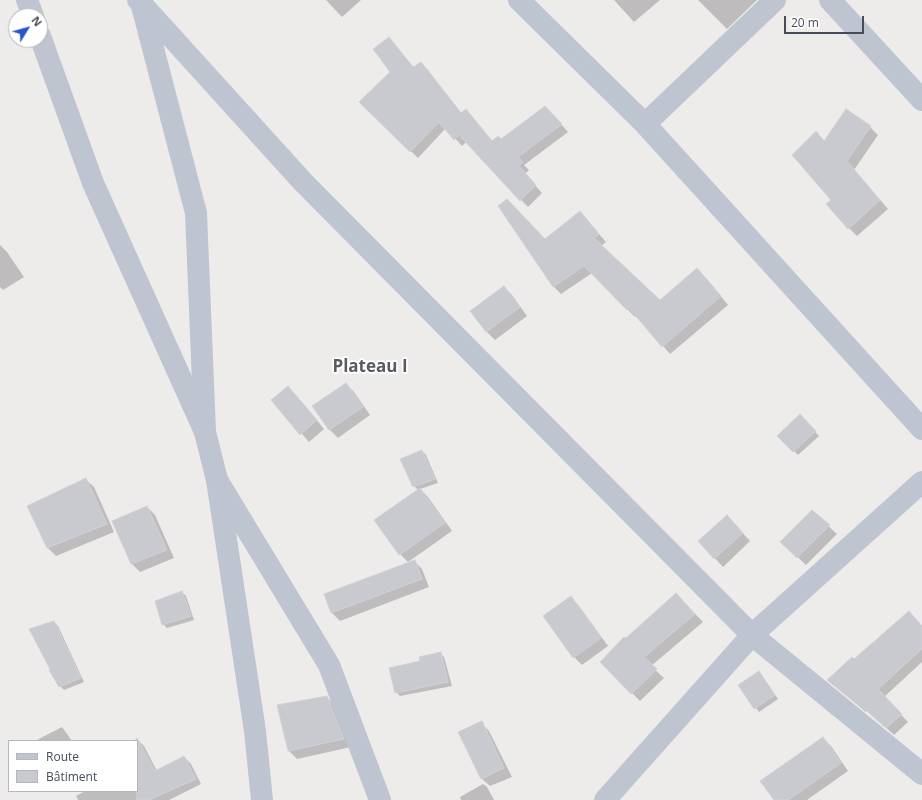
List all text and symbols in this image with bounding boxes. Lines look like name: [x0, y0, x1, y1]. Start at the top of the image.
north arrow: [8, 8, 48, 48]
scale bar: [786, 8, 866, 34]
text: N: [28, 13, 46, 29]
text: 20 m: [791, 14, 819, 31]
district label: Plateau I: [332, 357, 408, 377]
legend: [8, 740, 138, 792]
text: Route: [46, 748, 79, 765]
text: Bâtiment: [46, 768, 97, 785]

